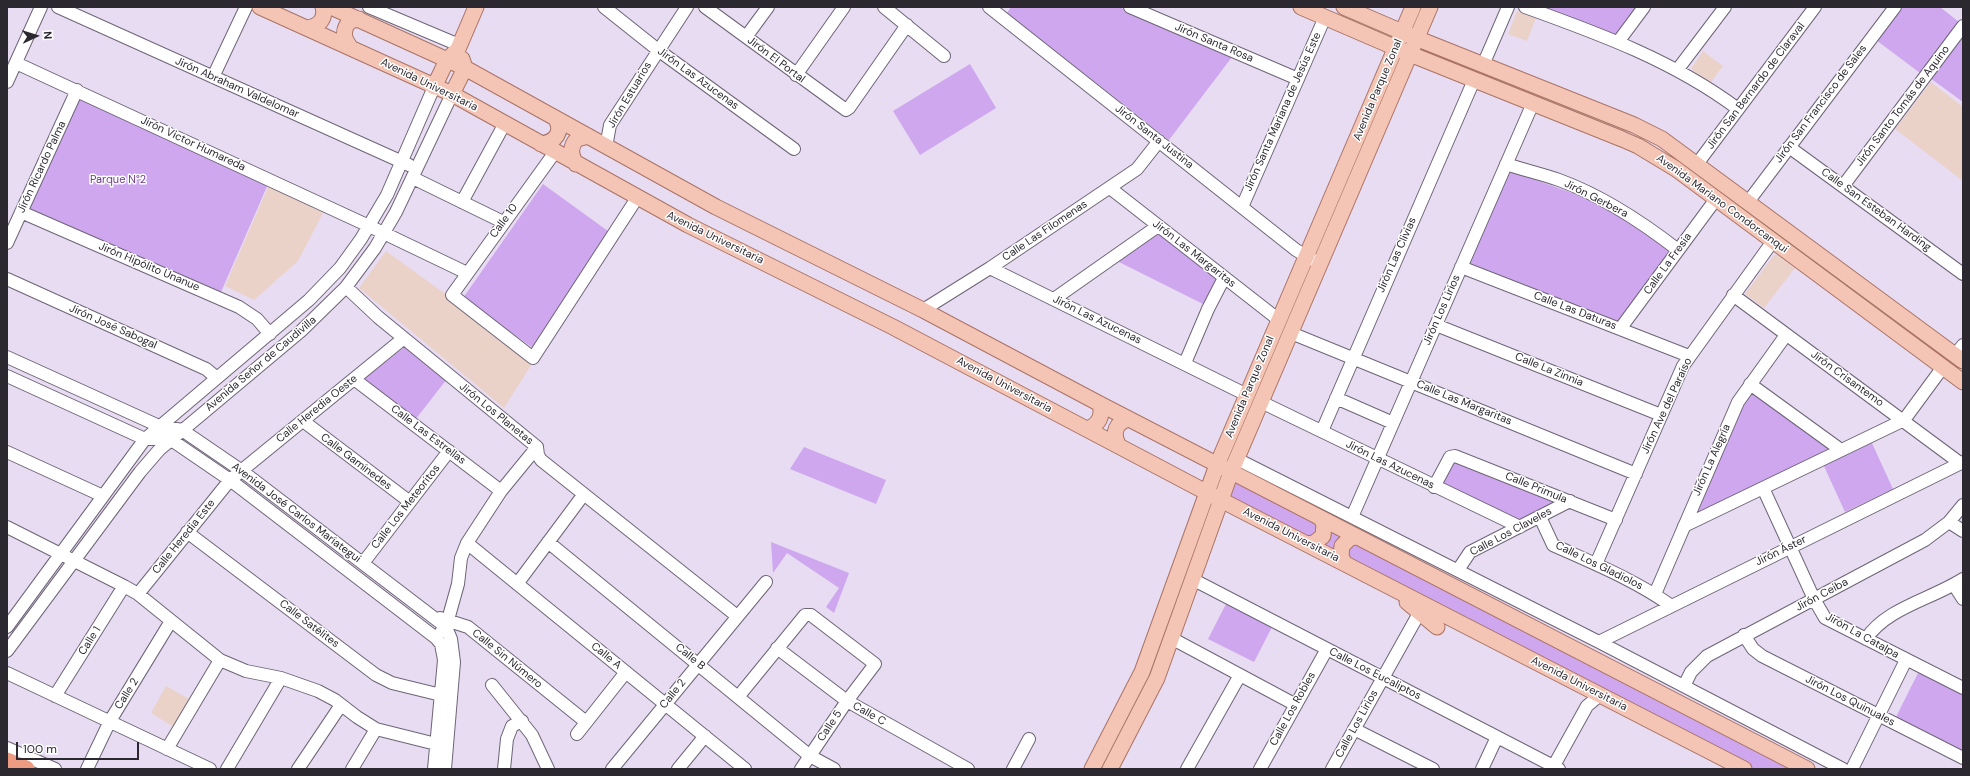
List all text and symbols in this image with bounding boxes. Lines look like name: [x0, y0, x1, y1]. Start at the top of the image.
north arrow: [16, 16, 56, 56]
street label: Jirón San Bernardo de Claraval: [1704, 20, 1808, 152]
street label: Jirón Santa Rosa: [1173, 21, 1255, 65]
street label: Jirón Santa Mariana de Jesús Este: [1242, 30, 1324, 194]
text: N: [41, 31, 55, 40]
street label: Jirón El Portal: [745, 34, 807, 86]
street label: Avenida Parque Zonal: [1351, 37, 1405, 143]
street label: Jirón San Francisco de Sales: [1772, 42, 1870, 166]
street label: Jirón Santo Tomás de Aquino: [1853, 43, 1953, 169]
street label: Jirón Las Azucenas: [655, 45, 741, 113]
street label: Jirón Abraham Valdelomar: [173, 55, 301, 121]
street label: Avenida Universitaria: [378, 56, 480, 114]
street label: Jirón Estuarios: [605, 60, 655, 130]
street label: Jirón Santa Justina: [1112, 102, 1196, 172]
street label: Jirón Victor Humareda: [138, 114, 248, 174]
street label: Jirón Ricardo Palma: [15, 119, 69, 215]
street label: Avenida Mariano Condorcanqui: [1654, 152, 1790, 256]
street label: Calle San Esteban Harding: [1818, 166, 1934, 254]
park label: Parque N°2: [90, 173, 146, 187]
street label: Jirón Gerbera: [1562, 177, 1630, 221]
street label: Calle Las Filomenas: [1000, 198, 1090, 264]
street label: Calle 10: [487, 201, 521, 241]
street label: Avenida Universitaria: [664, 209, 766, 267]
street label: Jirón Las Clivias: [1375, 215, 1419, 295]
street label: Jirón Las Margaritas: [1150, 217, 1238, 291]
street label: Calle La Fresia: [1641, 231, 1695, 297]
street label: Jirón Hipólito Unanue: [97, 240, 201, 294]
street label: Jirón Los Lirios: [1421, 273, 1463, 347]
street label: Calle Las Daturas: [1532, 289, 1618, 333]
street label: Jirón Las Azucenas: [1051, 293, 1143, 347]
street label: Jirón José Sabogal: [67, 302, 159, 352]
street label: Avenida Señor de Caudivilla: [203, 314, 319, 414]
street label: Avenida Parque Zonal: [1223, 334, 1277, 440]
street label: Jirón Crisantemo: [1808, 348, 1886, 410]
street label: Calle La Zinnia: [1513, 350, 1585, 390]
street label: Avenida Universitaria: [954, 354, 1054, 416]
street label: Jirón Ave del Paraíso: [1639, 356, 1695, 456]
street label: Calle Heredia Oeste: [274, 372, 360, 446]
street label: Calle Las Margaritas: [1414, 378, 1514, 428]
street label: Jirón Los Planetas: [456, 380, 536, 448]
street label: Calle Las Estrellas: [388, 402, 468, 468]
street label: Jirón La Alegría: [1690, 422, 1734, 498]
street label: Calle Gamínedes: [318, 431, 394, 493]
street label: Jirón Las Azucenas: [1344, 438, 1436, 492]
street label: Avenida José Carlos Maríategui: [229, 460, 363, 566]
street label: Calle Los Meteoritos: [369, 462, 443, 552]
street label: Calle Primula: [1503, 470, 1569, 506]
street label: Calle Heredia Este: [150, 497, 218, 577]
street label: Avenida Universitaria: [1241, 505, 1341, 565]
street label: Calle Los Claveles: [1468, 505, 1554, 559]
street label: Jirón Áster: [1753, 533, 1809, 569]
street label: Calle Los Gladiolos: [1553, 539, 1645, 593]
street label: Jirón Ceiba: [1794, 576, 1850, 614]
street label: Calle Satélites: [276, 597, 342, 651]
street label: Jirón La Catalpa: [1823, 610, 1901, 662]
street label: Calle 1: [76, 624, 104, 658]
street label: Calle Sin Número: [469, 627, 545, 691]
street label: Calle A: [588, 640, 624, 672]
street label: Calle B: [672, 641, 708, 673]
street label: Calle Los Eucaliptos: [1327, 645, 1423, 703]
street label: Avenida Universitaria: [1529, 654, 1629, 714]
street label: Calle Los Robles: [1267, 670, 1319, 748]
street label: Jirón Los Quinuales: [1803, 673, 1897, 729]
street label: Calle 2: [112, 676, 142, 712]
street label: Calle 2: [657, 677, 689, 711]
street label: Calle Los Lirios: [1333, 688, 1381, 760]
street label: Calle C: [850, 700, 888, 728]
street label: Calle 5: [815, 708, 845, 744]
scale bar: [18, 734, 141, 760]
text: 100 m: [23, 741, 57, 757]

